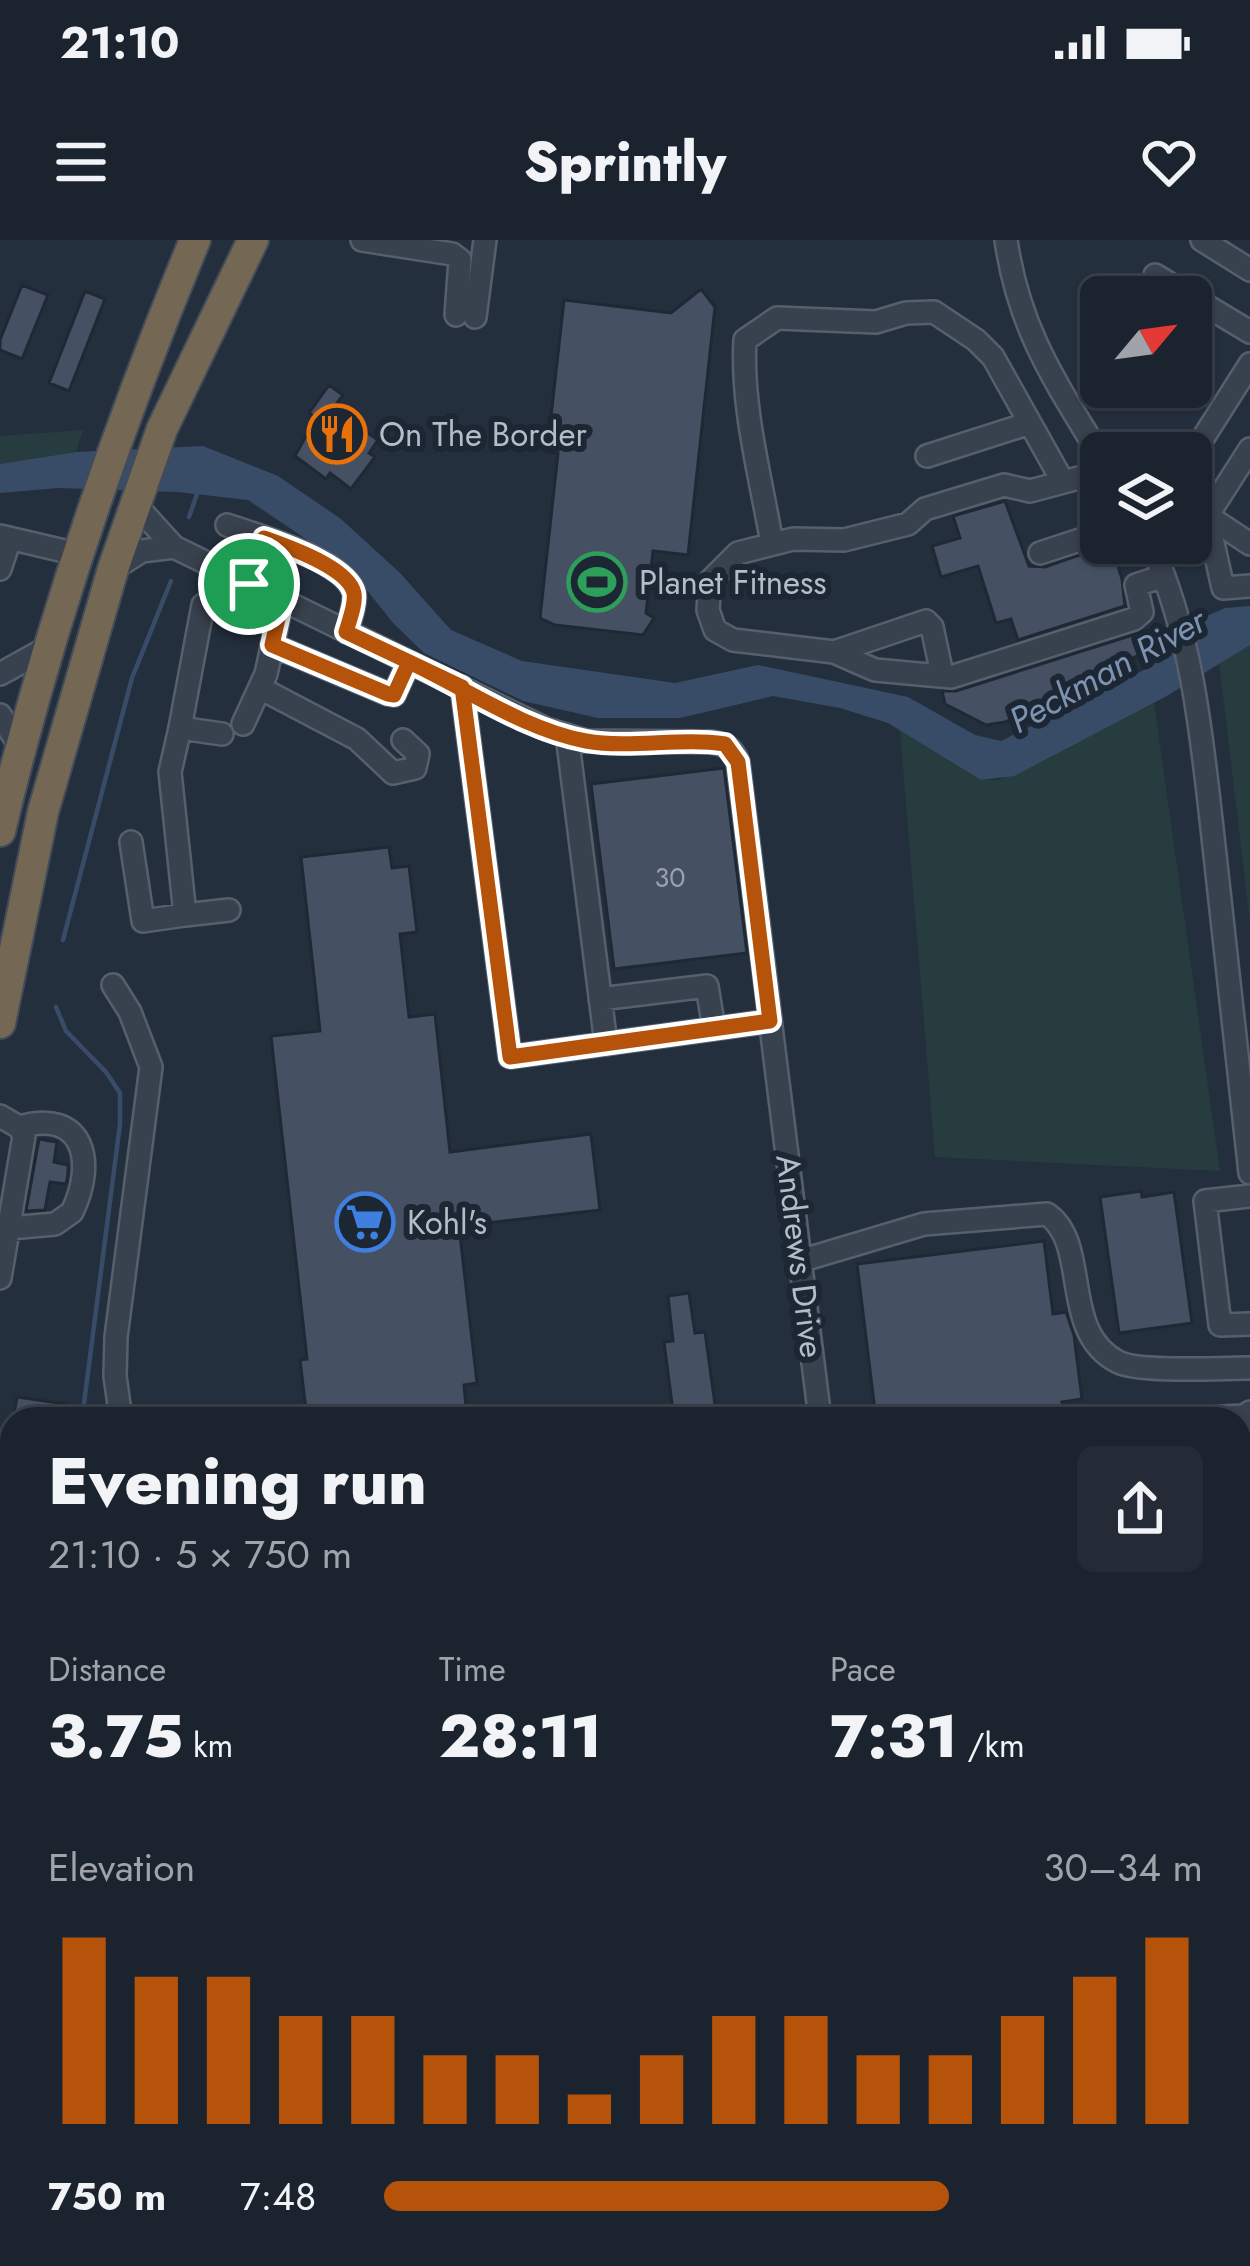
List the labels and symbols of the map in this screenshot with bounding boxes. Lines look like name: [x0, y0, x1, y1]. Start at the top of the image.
north arrow: [1080, 276, 1212, 408]
restaurant icon: On The Border: [306, 403, 368, 465]
place label: On The Border: [379, 411, 587, 458]
pin: [198, 533, 300, 635]
sports icon: Planet Fitness: [566, 551, 628, 613]
place label: Planet Fitness: [639, 559, 827, 606]
water label: Peckman River: [999, 593, 1217, 746]
house number: 30: [655, 858, 685, 897]
street label: Andrews Drive: [764, 1152, 836, 1360]
supermarket icon: Kohl's: [334, 1191, 396, 1253]
place label: Kohl's: [407, 1199, 487, 1246]

